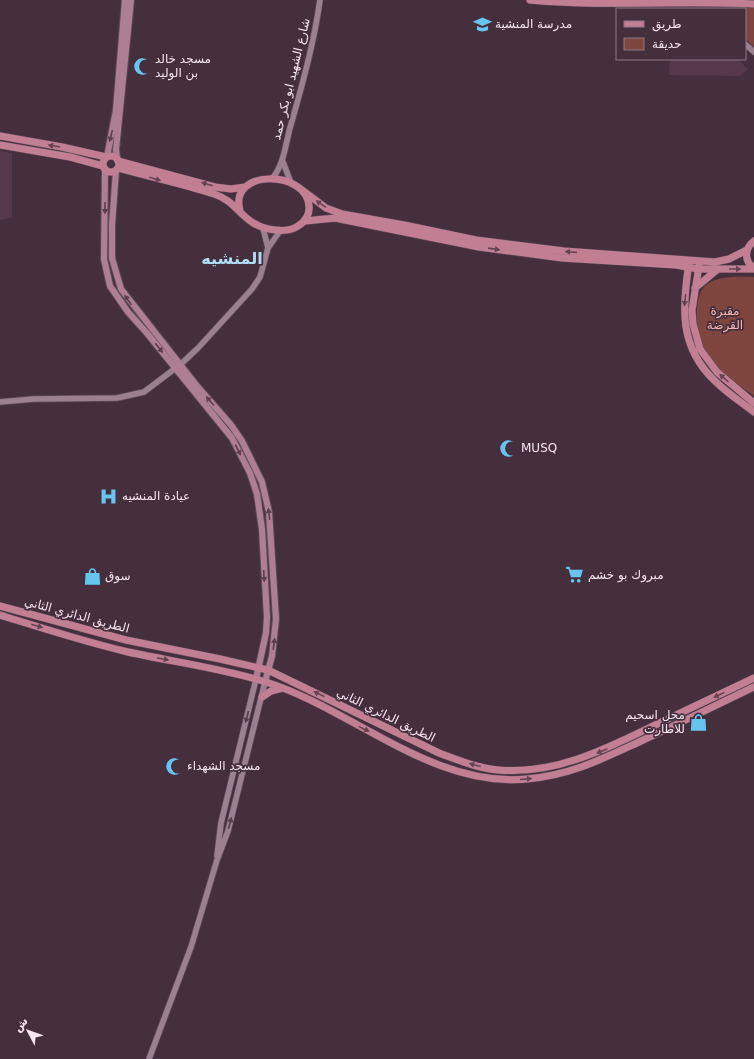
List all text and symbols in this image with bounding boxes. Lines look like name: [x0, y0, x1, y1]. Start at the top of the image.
legend: [616, 8, 746, 60]
school or university icon: مدرسة المنشية: [472, 14, 492, 34]
street label: شارع الشهيد ابو بكر حمد: [269, 17, 314, 142]
place label: مدرسة المنشية: [495, 17, 572, 32]
text: طريق: [652, 17, 682, 32]
text: حديقة: [652, 37, 682, 51]
place label: مسجد خالد بن الوليد: [155, 52, 211, 81]
mosque icon: مسجد خالد بن الوليد: [132, 56, 152, 76]
one-way arrow: [107, 130, 113, 142]
one-way arrow: [48, 143, 60, 149]
one-way arrow: [149, 176, 162, 182]
one-way arrow: [200, 181, 212, 187]
one-way arrow: [316, 200, 326, 208]
one-way arrow: [102, 202, 108, 215]
one-way arrow: [488, 246, 501, 252]
one-way arrow: [565, 248, 577, 255]
district label: المنشيه: [201, 249, 263, 268]
one-way arrow: [729, 266, 742, 272]
one-way arrow: [124, 294, 132, 305]
one-way arrow: [682, 294, 688, 306]
park label: مقبرة القرضة: [707, 304, 743, 333]
one-way arrow: [154, 342, 163, 353]
one-way arrow: [719, 374, 729, 383]
one-way arrow: [206, 396, 215, 405]
mosque icon: MUSQ: [498, 438, 518, 458]
place label: MUSQ: [521, 441, 557, 455]
one-way arrow: [235, 445, 241, 456]
hospital icon: عيادة المنشيه: [99, 486, 119, 506]
place label: عيادة المنشيه: [122, 489, 190, 503]
one-way arrow: [266, 508, 272, 520]
supermarket icon: مبروك بو خشم: [565, 565, 585, 585]
shop icon: سوق: [82, 566, 102, 586]
place label: مبروك بو خشم: [588, 568, 664, 583]
place label: سوق: [105, 569, 131, 584]
one-way arrow: [261, 570, 268, 582]
street label: الطريق الدائري الثاني: [23, 594, 131, 637]
one-way arrow: [32, 623, 44, 629]
one-way arrow: [271, 637, 277, 650]
one-way arrow: [157, 656, 169, 662]
street label: الطريق الدائري الثاني: [334, 685, 438, 746]
one-way arrow: [313, 691, 324, 697]
one-way arrow: [713, 692, 725, 698]
place label: محل اسحيم للاطارت: [625, 708, 685, 737]
one-way arrow: [243, 711, 249, 723]
shop icon: محل اسحيم للاطارت: [688, 712, 708, 732]
one-way arrow: [358, 726, 369, 732]
one-way arrow: [595, 748, 607, 754]
mosque icon: مسجد الشهداء: [164, 756, 184, 776]
place label: مسجد الشهداء: [187, 759, 261, 773]
one-way arrow: [469, 762, 481, 768]
one-way arrow: [520, 775, 532, 782]
one-way arrow: [228, 817, 234, 829]
north arrow: [8, 1011, 48, 1051]
text: ش: [11, 1015, 31, 1035]

